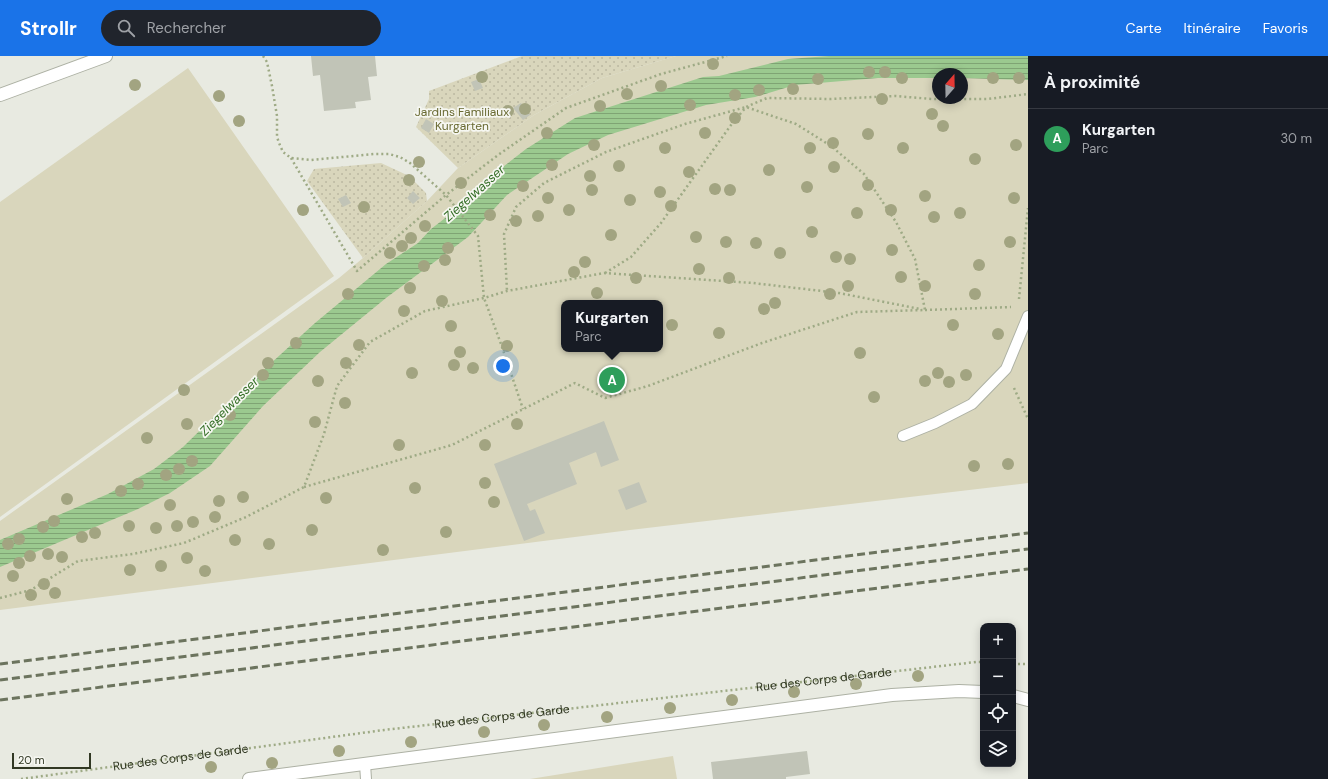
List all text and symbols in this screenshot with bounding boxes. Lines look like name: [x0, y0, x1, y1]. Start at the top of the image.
search box: [101, 10, 381, 46]
text: Strollr: [20, 16, 77, 41]
icon: search: [115, 17, 137, 39]
text: Rechercher: [147, 18, 226, 38]
text: Carte: [1126, 19, 1162, 37]
text: Itinéraire: [1184, 19, 1241, 37]
text: Favoris: [1263, 19, 1308, 37]
north arrow: [932, 68, 968, 104]
text: À proximité: [1044, 71, 1140, 93]
park label: Jardins Familiaux Kurgarten: [415, 104, 509, 134]
text: Kurgarten: [1082, 120, 1155, 140]
text: A: [1052, 130, 1062, 147]
text: 30 m: [1280, 130, 1312, 147]
text: Parc: [1082, 140, 1108, 157]
water label: Ziegelwasser: [440, 160, 509, 225]
popup: [561, 300, 663, 352]
text: Kurgarten: [575, 308, 649, 328]
text: Parc: [575, 328, 602, 345]
your location: [493, 356, 513, 376]
pin: A: [599, 365, 625, 395]
water label: Ziegelwasser: [196, 372, 263, 439]
map controls: [980, 623, 1016, 767]
button: +: [980, 623, 1016, 659]
button: −: [980, 659, 1016, 695]
street label: Rue des Corps de Garde: [755, 664, 893, 695]
button: locate: [980, 695, 1016, 731]
street label: Rue des Corps de Garde: [433, 701, 571, 732]
button: layers: [980, 731, 1016, 767]
street label: Rue des Corps de Garde: [112, 740, 249, 775]
scale bar: [12, 751, 91, 770]
text: 20 m: [18, 753, 44, 767]

